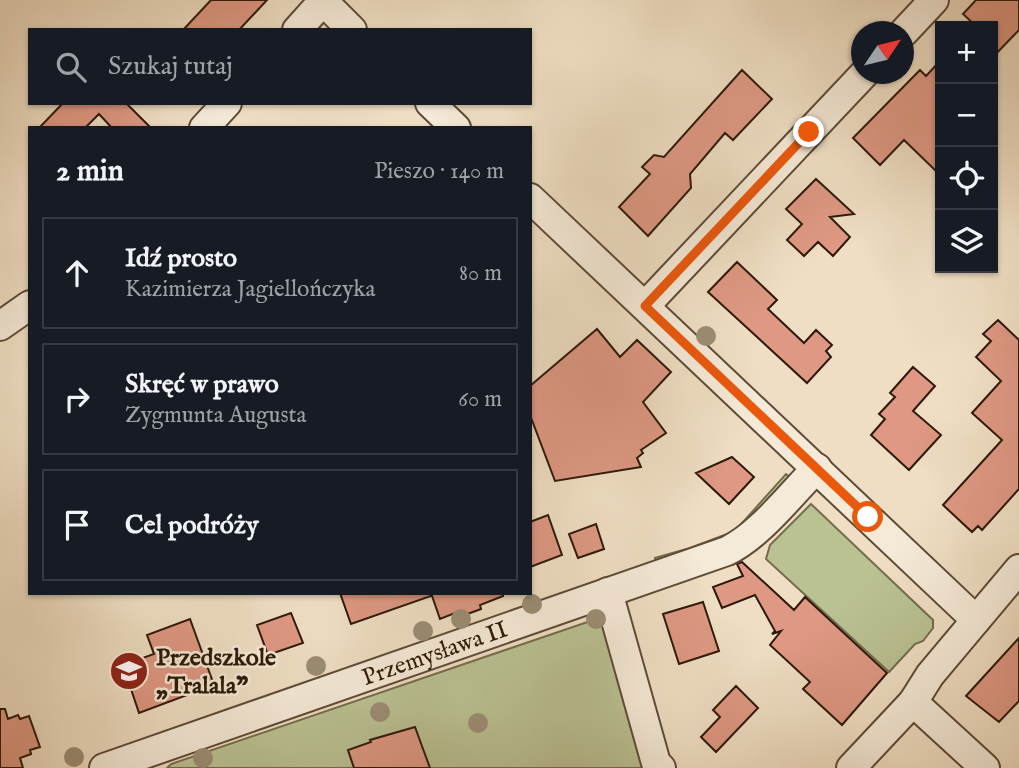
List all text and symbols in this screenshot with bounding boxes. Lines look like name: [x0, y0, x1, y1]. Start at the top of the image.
north arrow: [851, 21, 914, 84]
map controls: [935, 21, 998, 273]
button: +: [935, 21, 998, 84]
search box: [28, 28, 532, 105]
icon: search: [52, 48, 90, 86]
text: Szukaj tutaj: [108, 50, 233, 83]
button: −: [935, 84, 998, 147]
route end: [793, 116, 824, 147]
button: locate: [935, 147, 998, 210]
text: 2 min: [56, 153, 124, 191]
text: Pieszo · 140 m: [374, 157, 504, 186]
button: layers: [935, 210, 998, 273]
text: Idź prosto: [125, 242, 237, 275]
icon: ahead: [58, 254, 96, 292]
text: 80 m: [459, 259, 502, 288]
text: Kazimierza Jagiellończyka: [125, 275, 375, 304]
text: Skręć w prawo: [125, 368, 279, 401]
icon: right: [58, 380, 96, 418]
text: 60 m: [458, 385, 502, 414]
text: Zygmunta Augusta: [125, 401, 306, 430]
route start: [852, 501, 883, 532]
icon: arrive: [58, 506, 96, 544]
text: Cel podróży: [125, 509, 259, 542]
street label: Przemysława II: [358, 615, 512, 694]
place label: Przedszkole „Tralala”: [156, 643, 276, 702]
school or university icon: Przedszkole „Tralala”: [108, 650, 150, 692]

